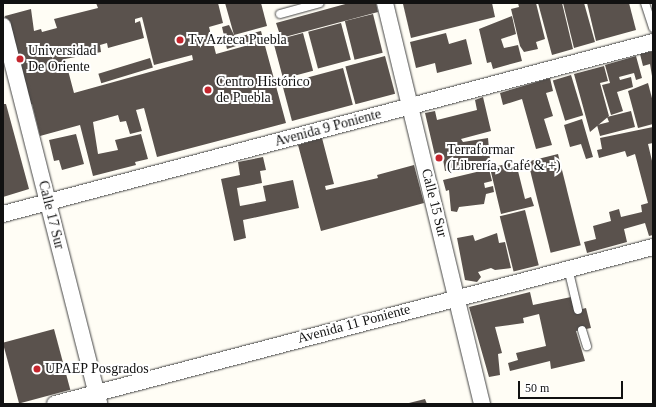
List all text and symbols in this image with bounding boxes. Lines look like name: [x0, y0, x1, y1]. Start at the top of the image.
place label: Tv Azteca Puebla: [188, 32, 288, 48]
marker: Tv Azteca Puebla: [175, 35, 185, 45]
place label: Universidad De Oriente: [28, 43, 96, 76]
marker: Universidad De Oriente: [15, 54, 25, 64]
place label: Centro Histórico de Puebla: [216, 74, 310, 106]
marker: Centro Histórico de Puebla: [203, 85, 213, 95]
street label: Avenida 9 Poniente: [273, 106, 383, 150]
place label: Terraformar (Librería, Café & +): [447, 142, 561, 174]
marker: Terraformar (Librería, Café & +): [434, 153, 444, 163]
street label: Calle 15 Sur: [417, 167, 451, 239]
street label: Calle 17 Sur: [34, 179, 68, 251]
street label: Avenida 11 Poniente: [296, 301, 412, 347]
place label: UPAEP Posgrados: [45, 361, 149, 377]
marker: UPAEP Posgrados: [32, 364, 42, 374]
scale bar: [520, 373, 625, 399]
text: 50 m: [525, 381, 549, 395]

